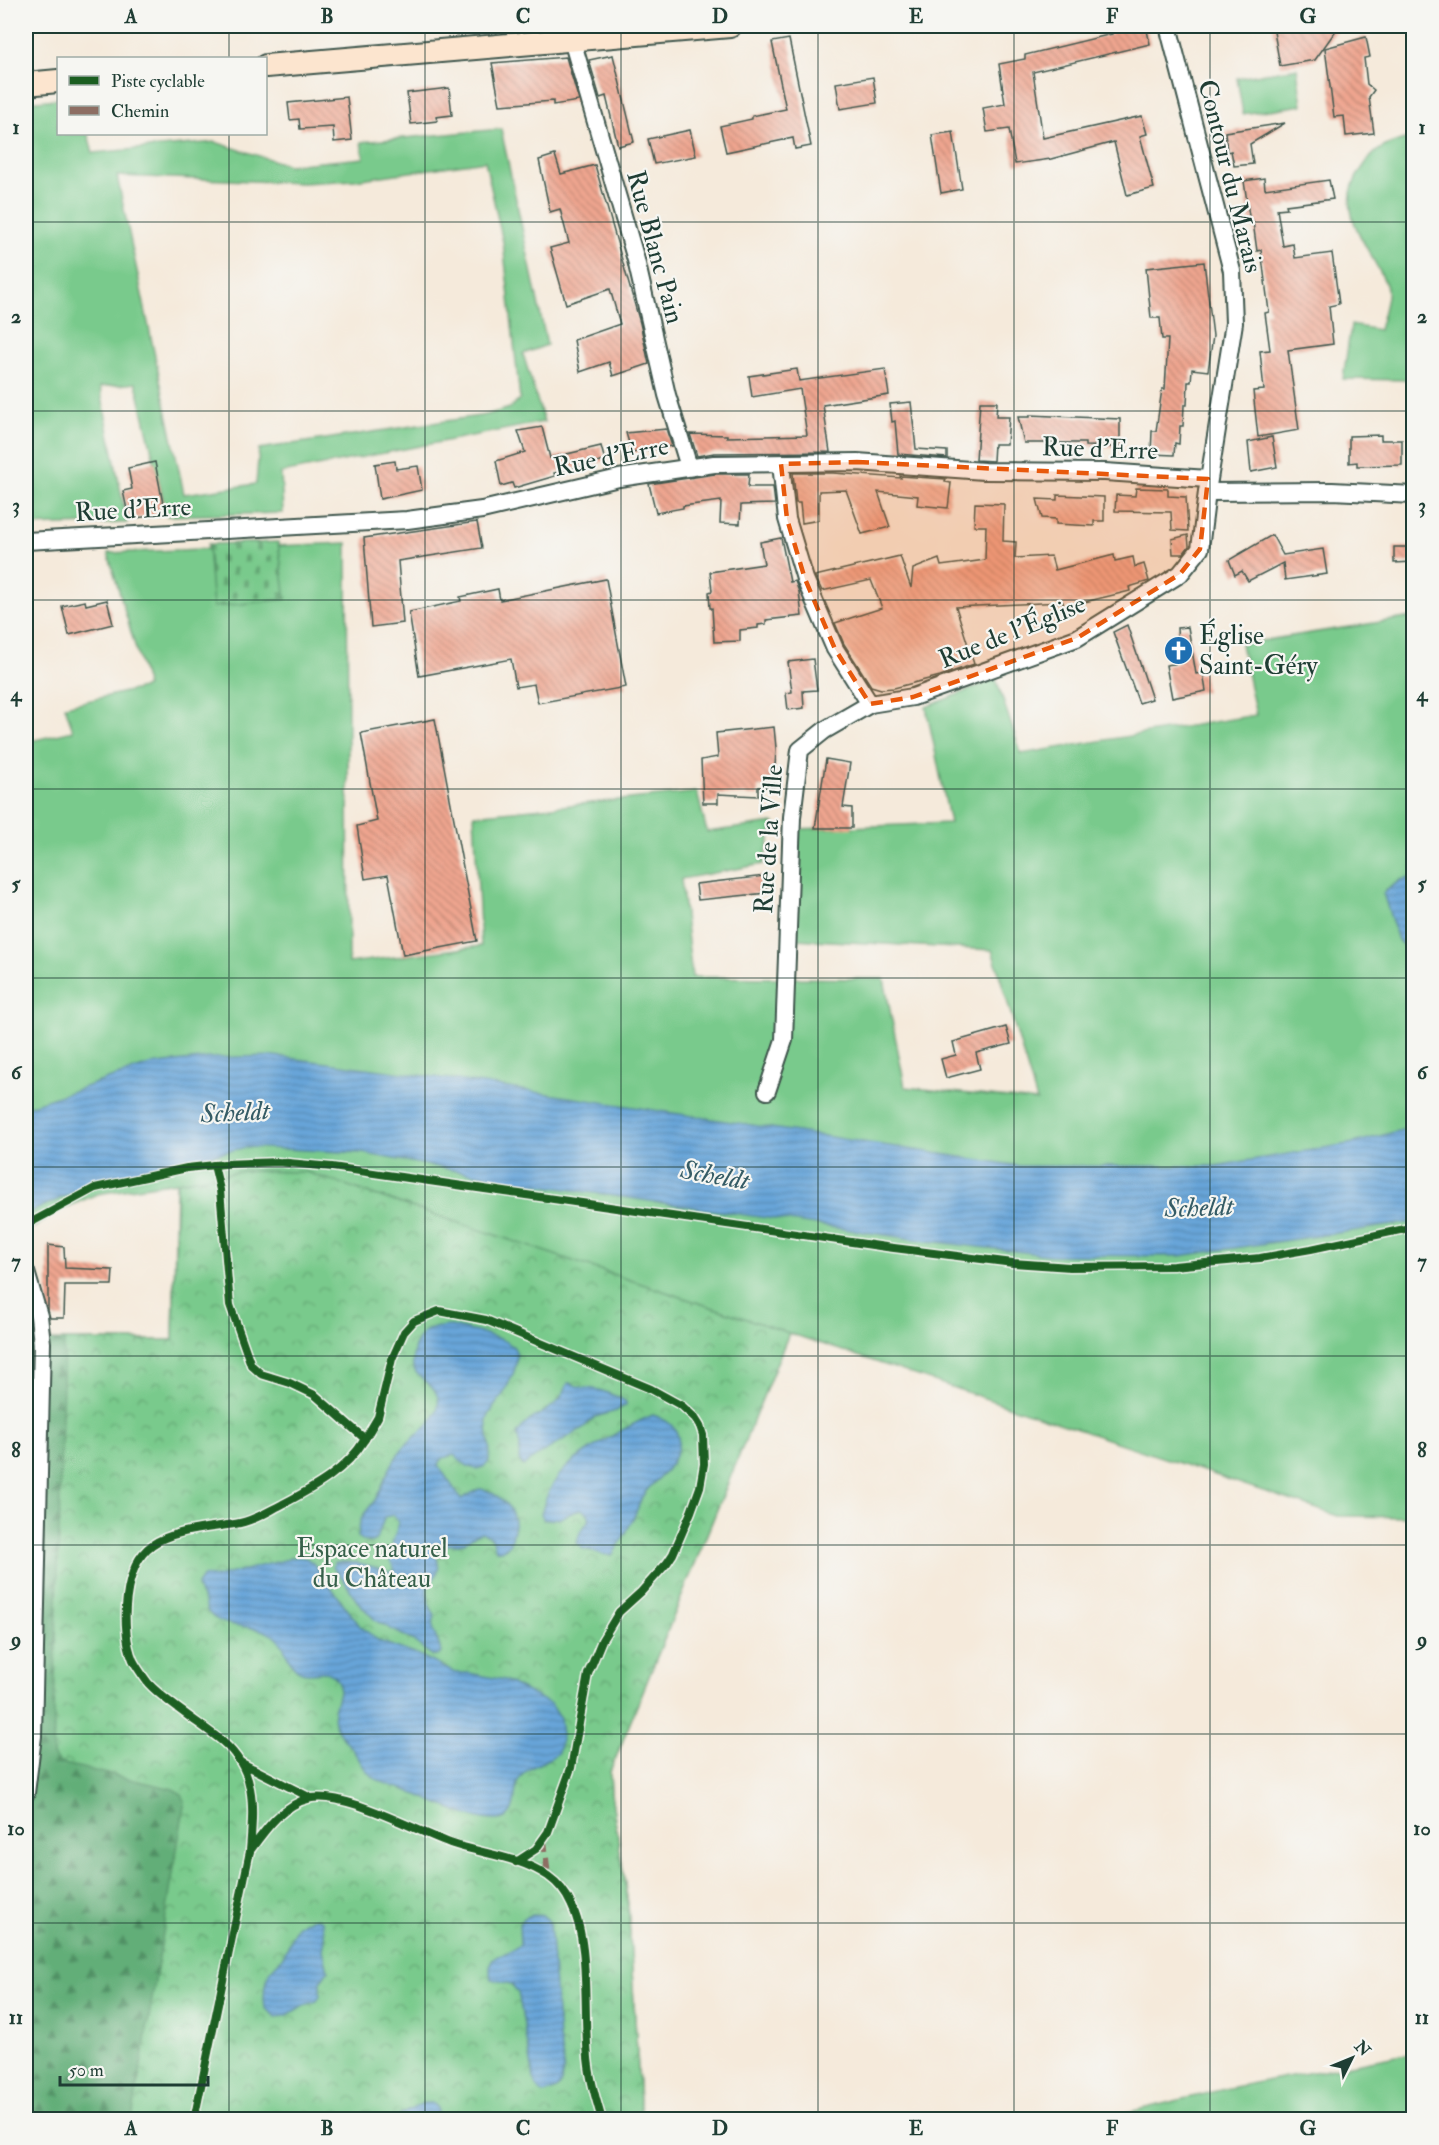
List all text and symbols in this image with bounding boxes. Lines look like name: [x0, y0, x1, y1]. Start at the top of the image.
text: A: [124, 4, 138, 29]
text: B: [320, 4, 334, 29]
text: C: [516, 4, 530, 29]
text: D: [712, 4, 728, 29]
text: E: [909, 4, 924, 29]
text: F: [1106, 4, 1119, 29]
text: G: [1300, 4, 1317, 29]
legend: [57, 57, 267, 135]
text: Piste cyclable: [111, 70, 205, 93]
street label: Contour du Marais: [1191, 76, 1270, 276]
text: Chemin: [111, 100, 169, 123]
text: 1: [12, 115, 20, 140]
text: 1: [1418, 115, 1426, 140]
street label: Rue Blanc Pain: [619, 167, 691, 327]
text: 2: [11, 304, 21, 329]
text: 2: [1417, 304, 1427, 329]
street label: Rue d'Erre: [551, 430, 672, 484]
street label: Rue d'Erre: [1041, 431, 1159, 467]
street label: Rue d'Erre: [74, 491, 192, 529]
text: 3: [12, 493, 20, 518]
text: 3: [1418, 493, 1426, 518]
street label: Rue de l'Église: [934, 586, 1091, 676]
place label: Église Saint-Géry: [1199, 618, 1318, 682]
church icon: Église Saint-Géry: [1162, 634, 1194, 666]
text: 4: [10, 682, 23, 707]
text: 4: [1416, 682, 1429, 707]
street label: Rue de la Ville: [748, 763, 790, 915]
text: 5: [12, 871, 22, 896]
text: 5: [1418, 871, 1428, 896]
text: 6: [11, 1060, 23, 1085]
text: 6: [1417, 1060, 1429, 1085]
water label: Scheldt: [199, 1094, 272, 1131]
water label: Scheldt: [677, 1153, 753, 1198]
water label: Scheldt: [1163, 1190, 1235, 1225]
text: 7: [11, 1249, 21, 1274]
text: 7: [1417, 1249, 1427, 1274]
text: 8: [11, 1438, 21, 1463]
text: 8: [1417, 1438, 1427, 1463]
park label: Espace naturel du Château: [296, 1533, 448, 1595]
text: 9: [9, 1627, 21, 1652]
text: 9: [1415, 1627, 1427, 1652]
text: 10: [7, 1816, 25, 1841]
text: 10: [1413, 1816, 1431, 1841]
text: 11: [9, 2005, 23, 2030]
text: 11: [1415, 2005, 1429, 2030]
north arrow: [1322, 2028, 1382, 2088]
text: N: [1349, 2036, 1375, 2061]
scale bar: [60, 2049, 208, 2087]
text: 50 m: [69, 2059, 104, 2082]
text: A: [124, 2116, 138, 2141]
text: B: [320, 2116, 334, 2141]
text: C: [516, 2116, 530, 2141]
text: D: [712, 2116, 728, 2141]
text: E: [909, 2116, 924, 2141]
text: F: [1106, 2116, 1119, 2141]
text: G: [1300, 2116, 1317, 2141]

